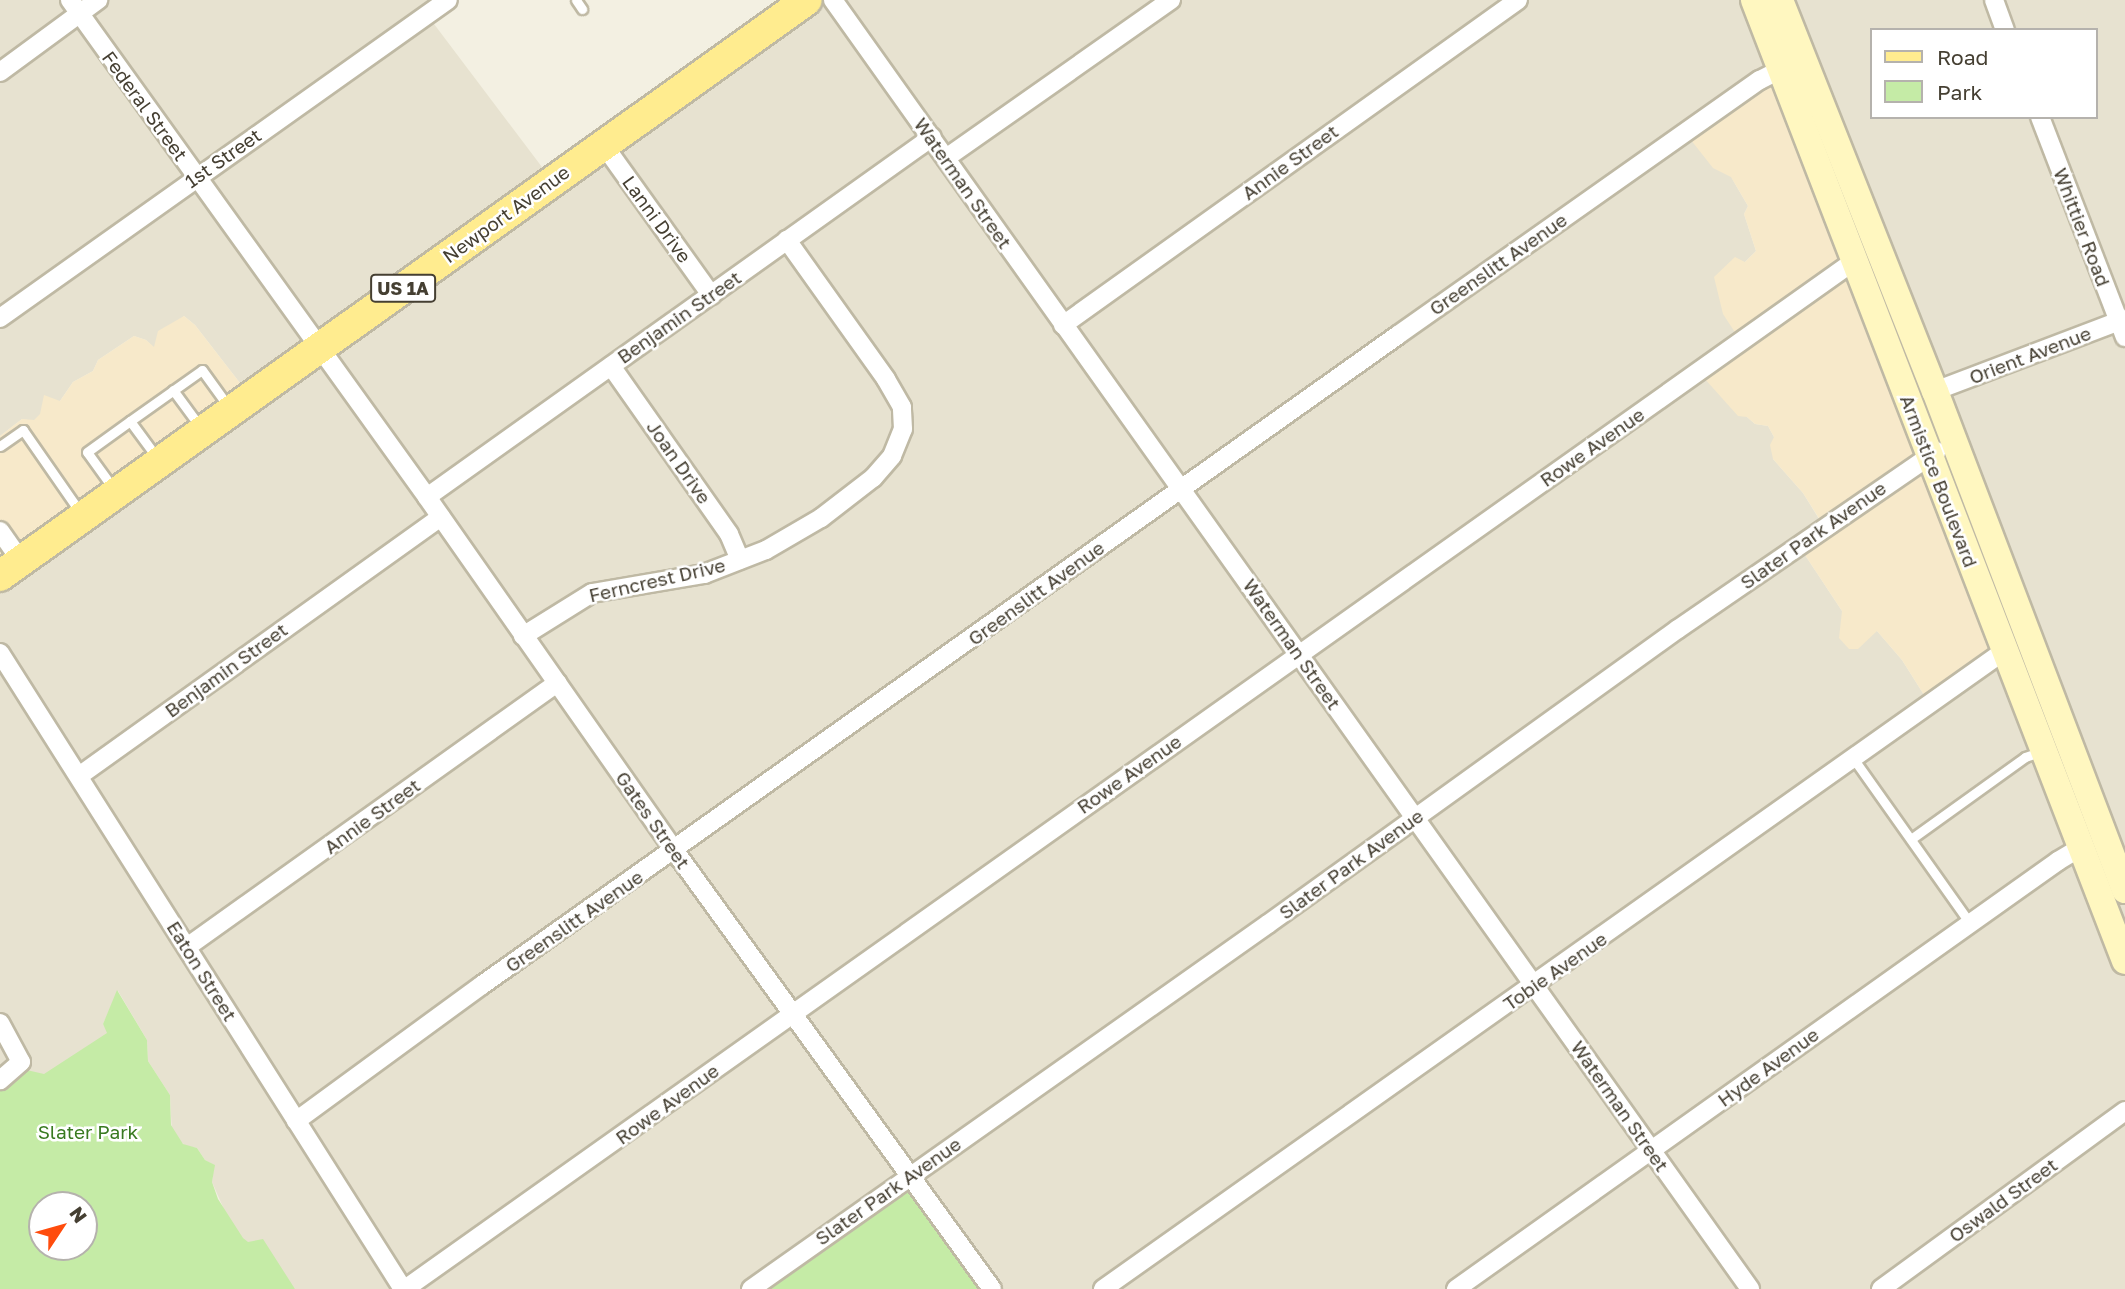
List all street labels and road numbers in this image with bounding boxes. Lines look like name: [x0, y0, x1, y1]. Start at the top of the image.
street label: Federal Street: [98, 47, 192, 165]
street label: Waterman Street: [909, 113, 1017, 253]
street label: Annie Street: [1238, 120, 1342, 204]
street label: 1st Street: [180, 123, 266, 193]
street label: Newport Avenue: [438, 160, 574, 268]
street label: Whittier Road: [2049, 165, 2115, 289]
street label: Lanni Drive: [618, 171, 696, 267]
street label: Greenslitt Avenue: [1425, 208, 1571, 320]
street label: Benjamin Street: [613, 266, 745, 368]
road number: US 1A: [370, 274, 436, 302]
street label: Orient Avenue: [1966, 321, 2094, 389]
street label: Armistice Boulevard: [1896, 392, 1982, 570]
street label: Rowe Avenue: [1536, 403, 1648, 491]
street label: Joan Drive: [642, 416, 716, 508]
street label: Slater Park Avenue: [1736, 476, 1890, 594]
street label: Greenslitt Avenue: [964, 536, 1108, 650]
street label: Ferncrest Drive: [587, 553, 727, 607]
street label: Waterman Street: [1238, 574, 1346, 714]
street label: Benjamin Street: [160, 618, 292, 722]
street label: Rowe Avenue: [1073, 730, 1185, 818]
street label: Gates Street: [611, 767, 695, 873]
street label: Annie Street: [320, 774, 424, 858]
street label: Slater Park Avenue: [1275, 804, 1427, 924]
street label: Greenslitt Avenue: [501, 865, 647, 977]
street label: Eaton Street: [162, 917, 242, 1025]
street label: Tobie Avenue: [1499, 927, 1611, 1015]
street label: Hyde Avenue: [1713, 1023, 1823, 1111]
street label: Waterman Street: [1566, 1036, 1674, 1176]
street label: Rowe Avenue: [611, 1059, 723, 1149]
street label: Slater Park Avenue: [811, 1132, 965, 1250]
street label: Oswald Street: [1944, 1153, 2062, 1247]

